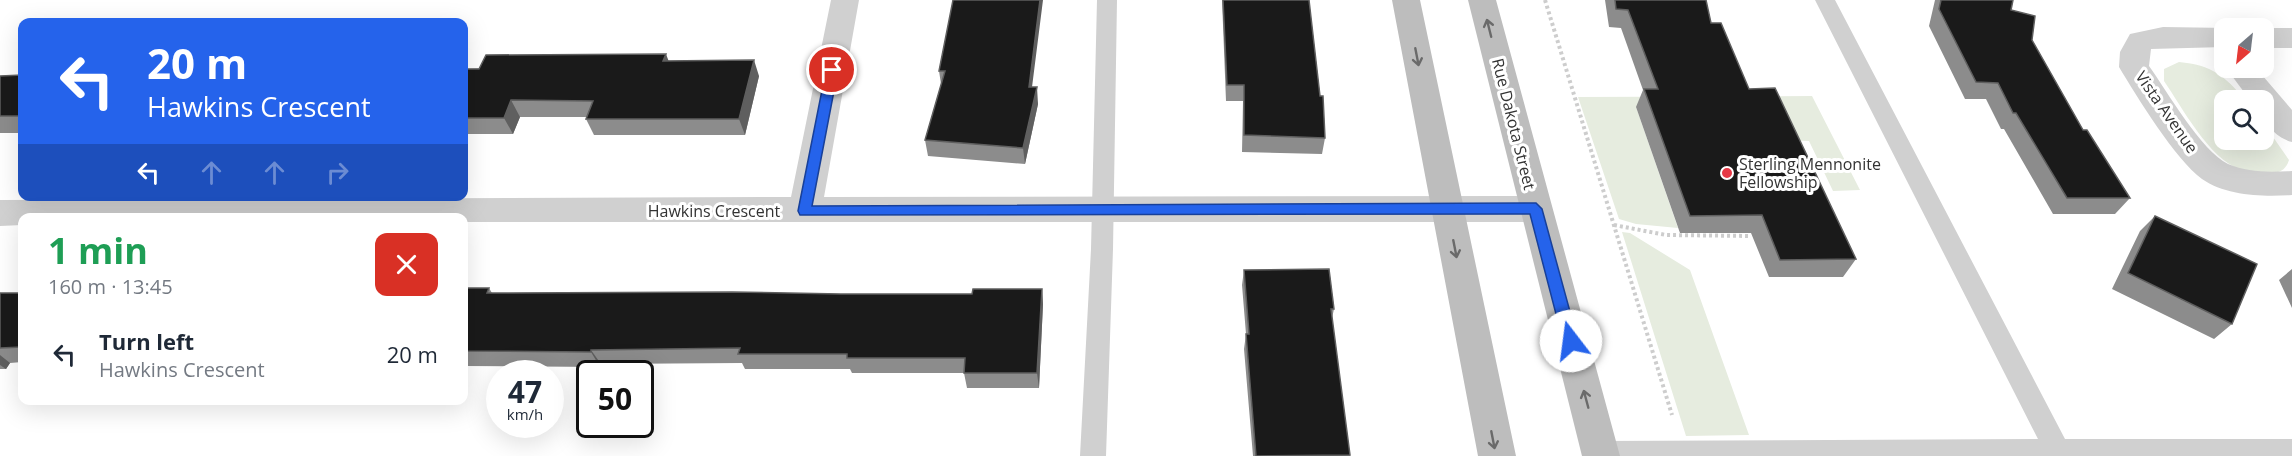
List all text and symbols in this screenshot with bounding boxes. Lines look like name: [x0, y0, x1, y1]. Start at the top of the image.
north arrow: [2214, 18, 2274, 78]
map controls: [2214, 18, 2274, 150]
one-way arrow: [1483, 19, 1495, 38]
text: 20 m: [147, 34, 247, 91]
icon: left: [48, 42, 126, 120]
pin: [806, 44, 857, 95]
one-way arrow: [1412, 47, 1423, 67]
icon: arrive: [815, 53, 848, 86]
street label: Rue Dakota Street: [1487, 56, 1541, 192]
street label: Vista Avenue: [2131, 67, 2203, 158]
text: Hawkins Crescent: [147, 88, 371, 125]
button: search: [2214, 90, 2274, 150]
place label: Sterling Mennonite Fellowship: [1739, 153, 1881, 193]
icon: left: [132, 156, 165, 189]
icon: ahead: [195, 156, 228, 189]
icon: ahead: [258, 156, 291, 189]
icon: right: [321, 156, 354, 189]
marker: Sterling Mennonite Fellowship: [1720, 166, 1734, 180]
street label: Hawkins Crescent: [648, 200, 781, 222]
text: 1 min: [48, 226, 148, 275]
button: close: [375, 233, 438, 296]
one-way arrow: [1450, 238, 1461, 258]
text: 160 m · 13:45: [48, 273, 173, 300]
position arrow: [1539, 309, 1603, 373]
text: Turn left: [99, 326, 194, 356]
icon: left: [48, 338, 81, 371]
text: 20 m: [387, 339, 438, 369]
text: Hawkins Crescent: [99, 356, 265, 383]
speed limit sign: 50: [576, 360, 654, 438]
text: 47: [508, 371, 542, 412]
one-way arrow: [1580, 390, 1592, 409]
text: km/h: [507, 404, 543, 424]
one-way arrow: [1488, 430, 1499, 449]

